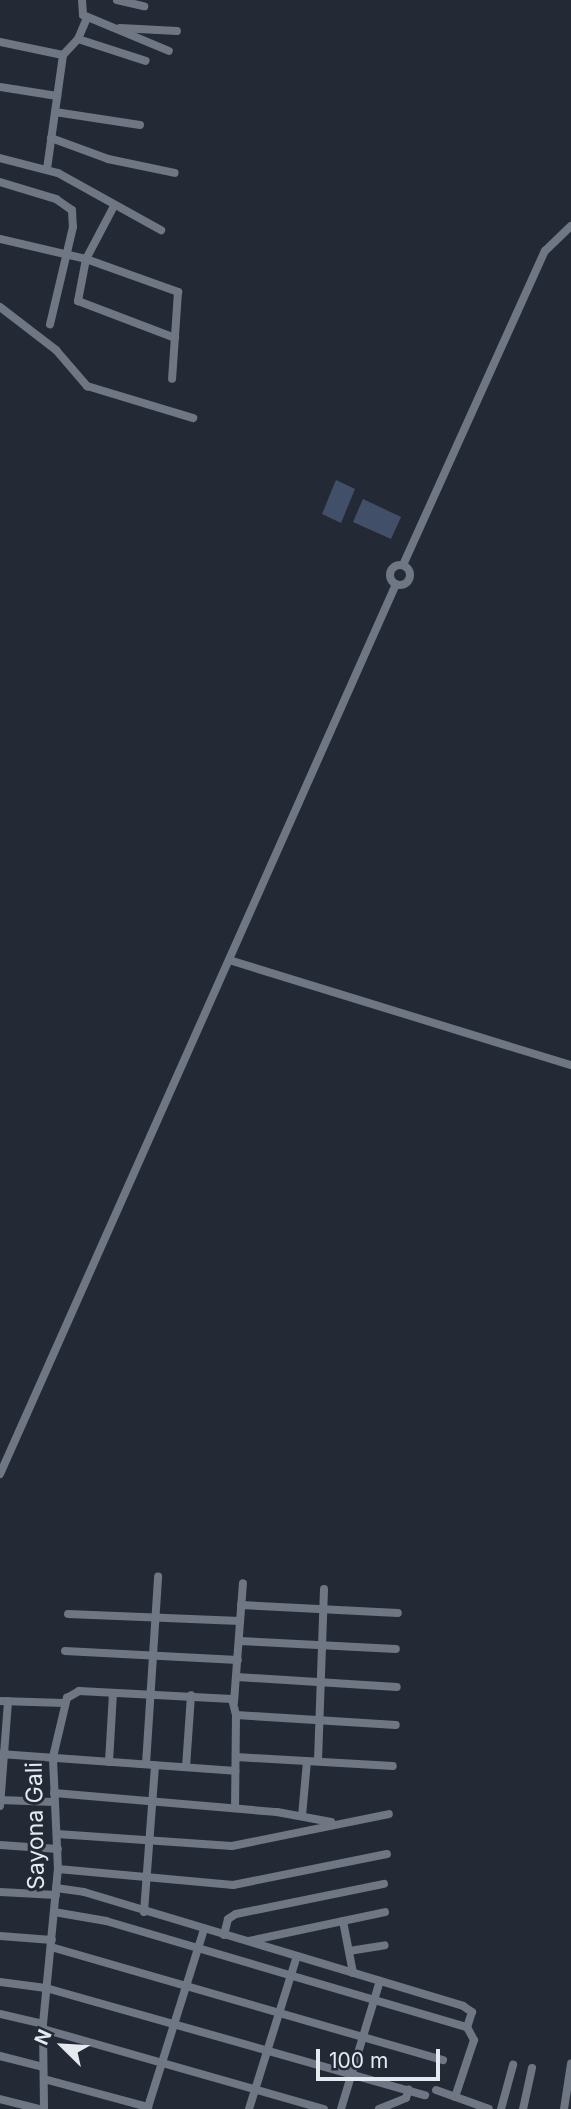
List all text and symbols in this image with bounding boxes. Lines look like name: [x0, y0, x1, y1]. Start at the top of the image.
street label: Sayona Gali: [20, 1762, 50, 1890]
north arrow: [28, 2011, 98, 2081]
text: N: [30, 2026, 57, 2049]
scale bar: [319, 2036, 443, 2080]
text: 100 m: [329, 2048, 388, 2073]

